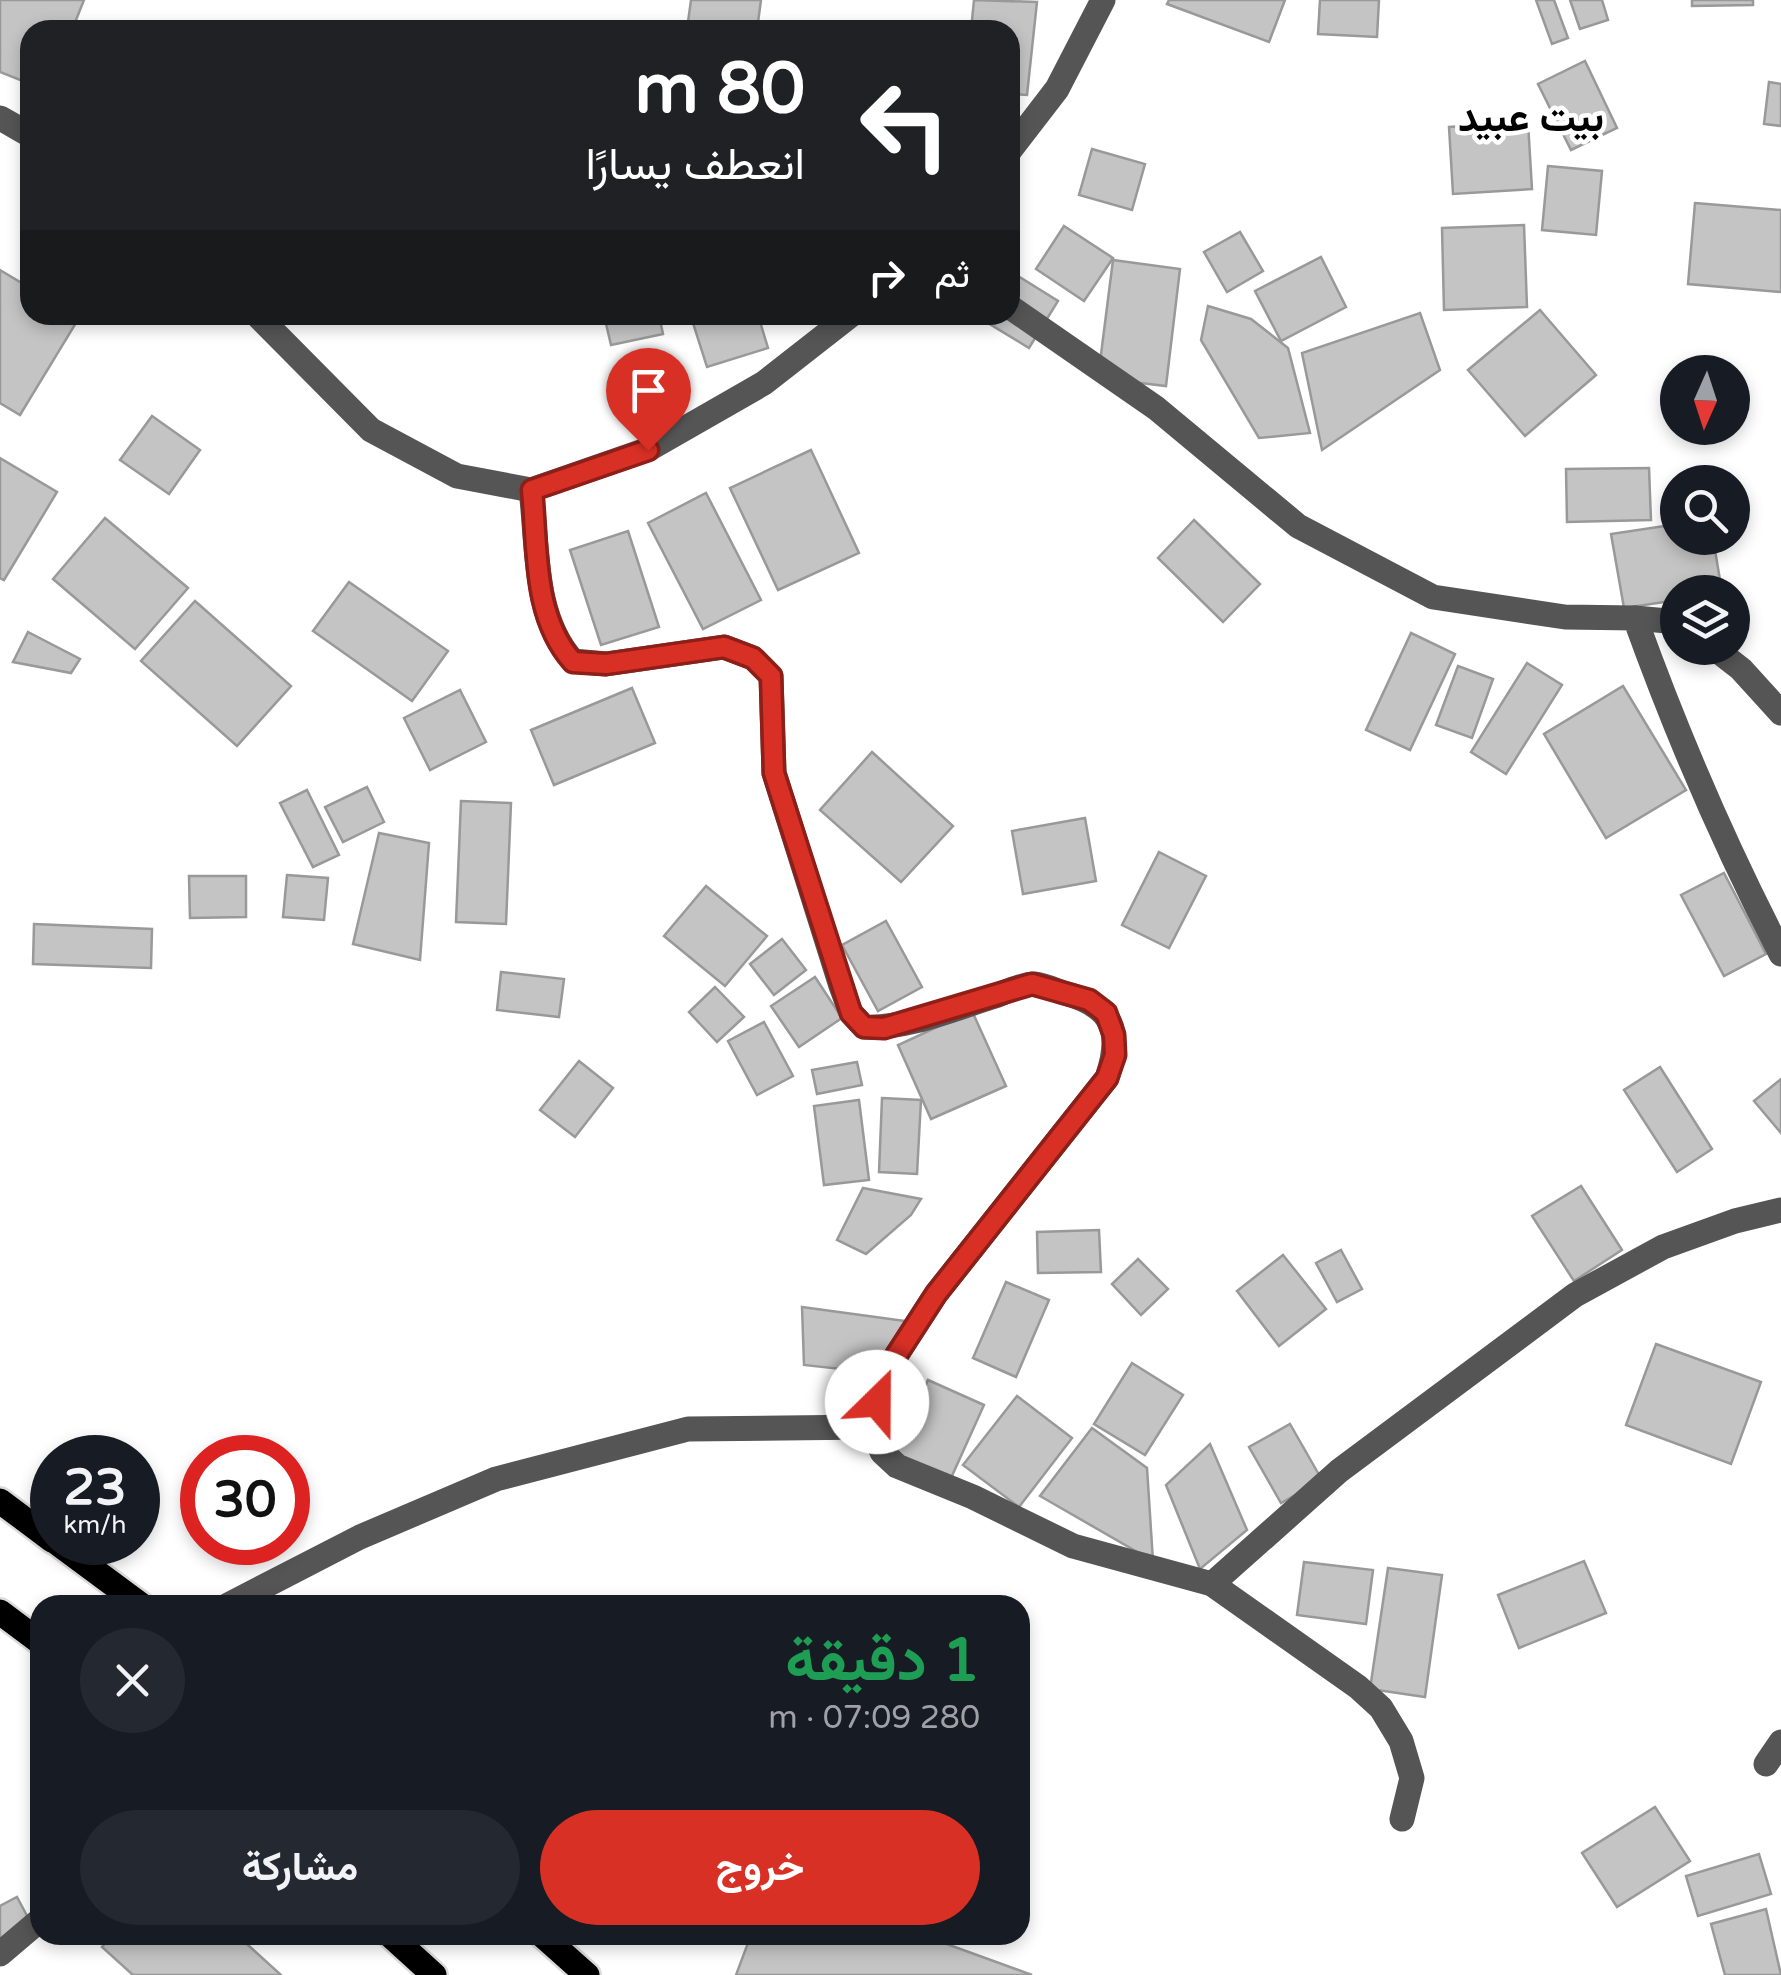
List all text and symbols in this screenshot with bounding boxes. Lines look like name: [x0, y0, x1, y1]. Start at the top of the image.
text: 80 m: [635, 48, 805, 132]
icon: left: [840, 60, 970, 190]
district label: بيت عبيد: [1458, 94, 1604, 142]
text: انعطف يسارًا: [586, 138, 805, 192]
icon: right: [859, 250, 914, 305]
text: ثم: [934, 252, 970, 298]
pin: [606, 348, 691, 451]
north arrow: [1660, 355, 1750, 445]
map controls: [1660, 355, 1750, 665]
icon: arrive: [621, 363, 676, 418]
button: search: [1660, 465, 1750, 555]
button: layers: [1660, 575, 1750, 665]
position arrow: [825, 1350, 929, 1454]
speed limit sign: 30: [180, 1435, 310, 1565]
text: 23: [64, 1458, 126, 1518]
text: km/h: [64, 1510, 126, 1540]
text: 1 دقيقة: [785, 1625, 980, 1697]
button: close: [80, 1628, 185, 1733]
text: 280 m · 07:09: [768, 1699, 980, 1737]
button: مشاركة: [80, 1810, 520, 1925]
button: خروج: [540, 1810, 980, 1925]

